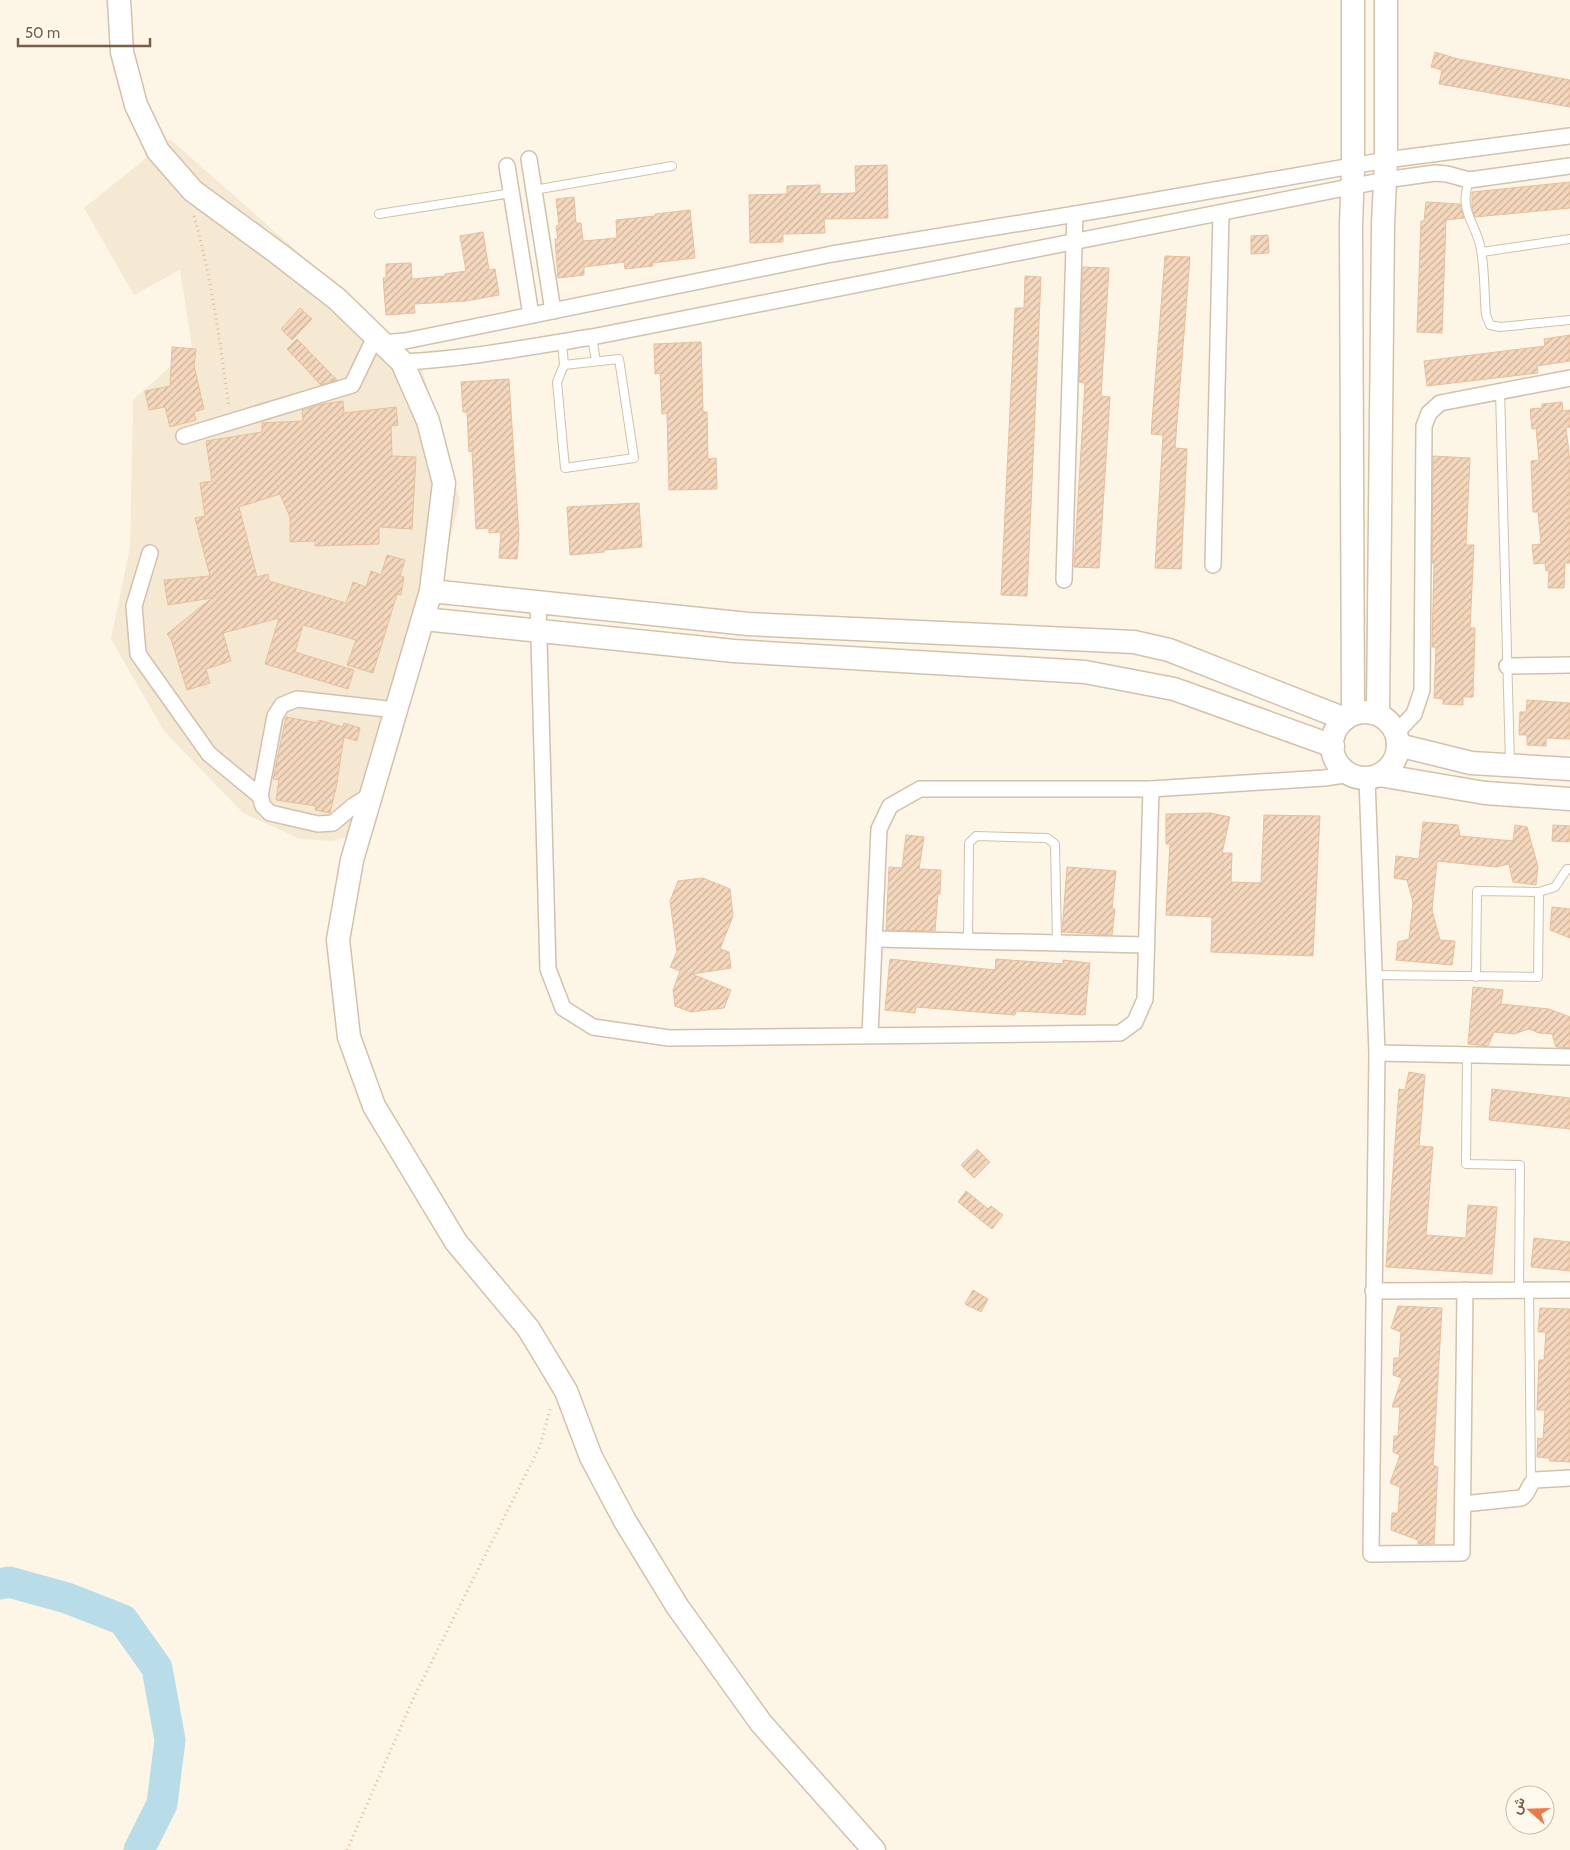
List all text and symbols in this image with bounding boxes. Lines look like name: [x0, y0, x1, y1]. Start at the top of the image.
scale bar: [18, 15, 150, 47]
text: 50 m: [25, 24, 60, 42]
north arrow: [1505, 1785, 1555, 1835]
text: ش: [1506, 1794, 1529, 1817]

